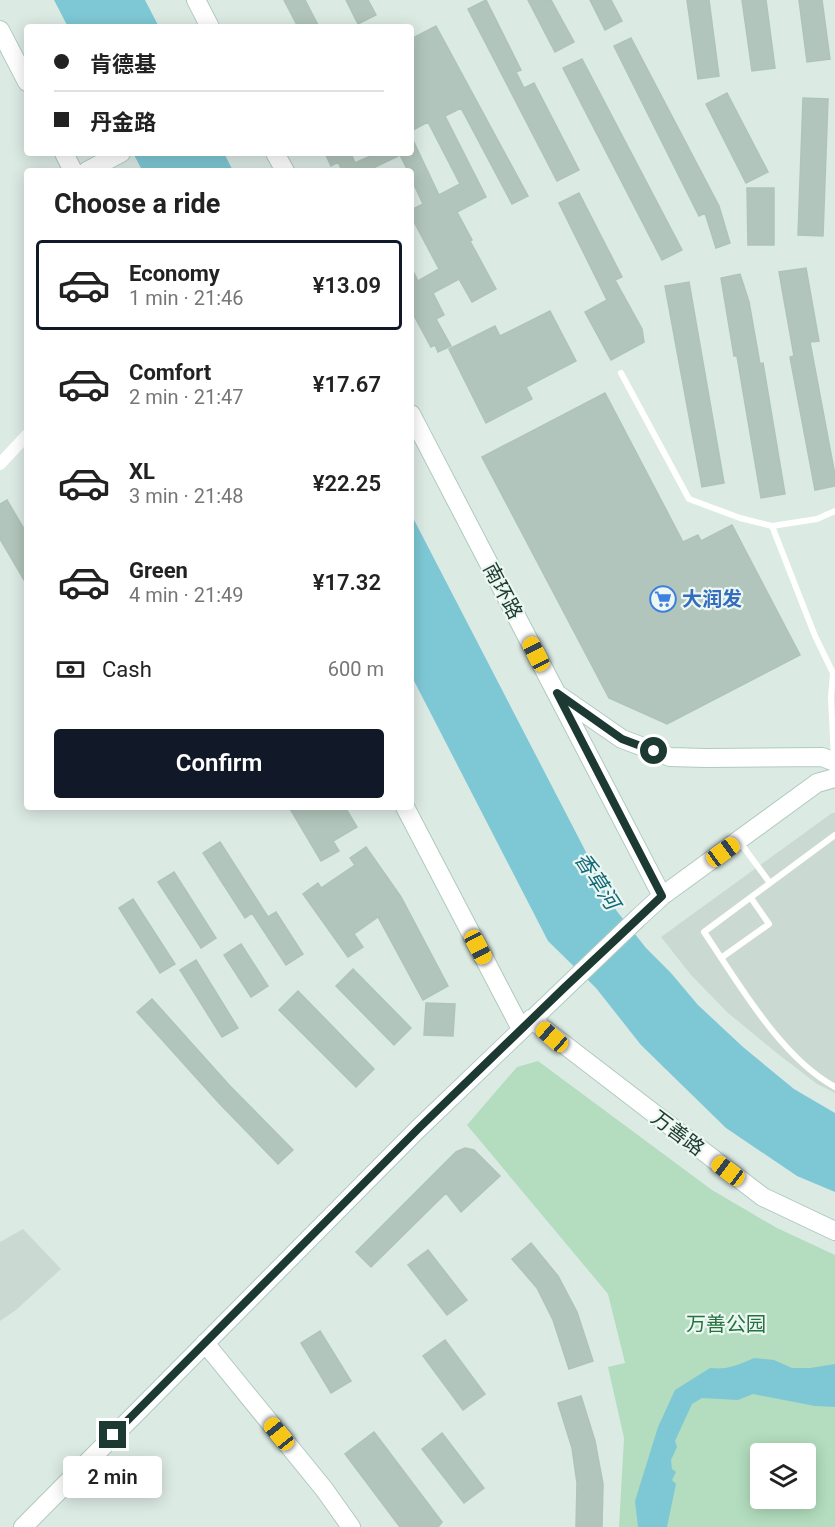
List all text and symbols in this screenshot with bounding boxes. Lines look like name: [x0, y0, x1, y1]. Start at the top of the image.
text: 肯德基: [90, 52, 156, 77]
text: 丹金路: [90, 110, 156, 135]
text: Choose a ride: [54, 188, 220, 220]
icon: car: [57, 258, 111, 312]
text: Economy: [129, 261, 220, 286]
text: ¥13.09: [313, 273, 381, 298]
text: 1 min · 21:46: [129, 286, 244, 310]
icon: car: [57, 357, 111, 411]
text: Comfort: [129, 360, 211, 385]
text: ¥17.67: [313, 372, 381, 397]
text: 2 min · 21:47: [129, 385, 244, 409]
icon: car: [57, 456, 111, 510]
text: XL: [129, 459, 155, 484]
text: ¥22.25: [313, 471, 381, 496]
text: 3 min · 21:48: [129, 484, 244, 508]
icon: car: [57, 555, 111, 609]
text: Green: [129, 558, 188, 583]
street label: 南环路: [478, 559, 528, 623]
text: ¥17.32: [313, 570, 381, 595]
text: 4 min · 21:49: [129, 583, 244, 607]
supermarket icon: 大润发: [648, 584, 678, 614]
place label: 大润发: [682, 587, 742, 611]
car: [520, 634, 552, 674]
icon: cash: [54, 653, 87, 686]
text: Cash: [102, 657, 152, 682]
text: 600 m: [328, 657, 384, 681]
button: Confirm: [54, 729, 384, 798]
route start: [640, 737, 667, 764]
car: [703, 834, 743, 870]
water label: 香草河: [570, 848, 626, 917]
car: [462, 927, 494, 967]
car: [533, 1018, 571, 1056]
street label: 万善路: [647, 1105, 709, 1161]
car: [708, 1153, 748, 1189]
park label: 万善公园: [686, 1312, 766, 1336]
car: [261, 1414, 297, 1454]
route end: [99, 1421, 126, 1448]
map controls: [750, 1443, 816, 1509]
button: layers: [750, 1443, 816, 1509]
callout: 2 min: [63, 1456, 162, 1498]
text: 2 min: [87, 1465, 138, 1489]

